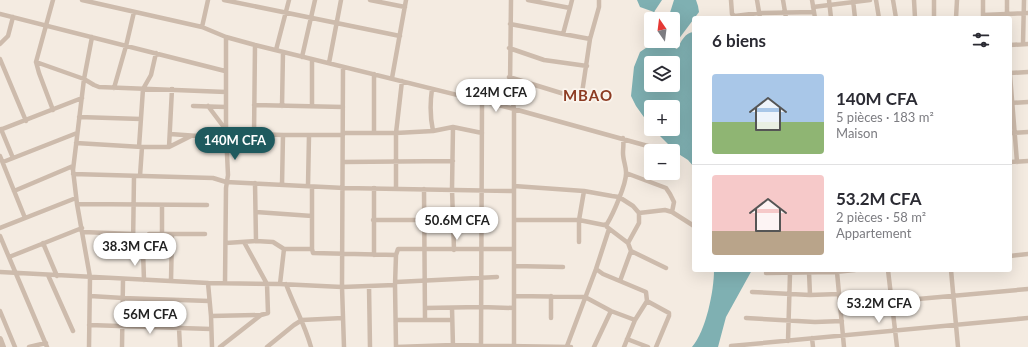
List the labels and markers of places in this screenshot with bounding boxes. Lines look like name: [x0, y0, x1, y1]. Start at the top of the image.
pin: 124M CFA: [455, 79, 537, 113]
pin: 140M CFA: [194, 127, 276, 161]
pin: 50.6M CFA: [411, 207, 503, 241]
pin: 38.3M CFA: [89, 233, 181, 267]
pin: 53.2M CFA: [833, 290, 925, 324]
pin: 56M CFA: [113, 301, 187, 335]

